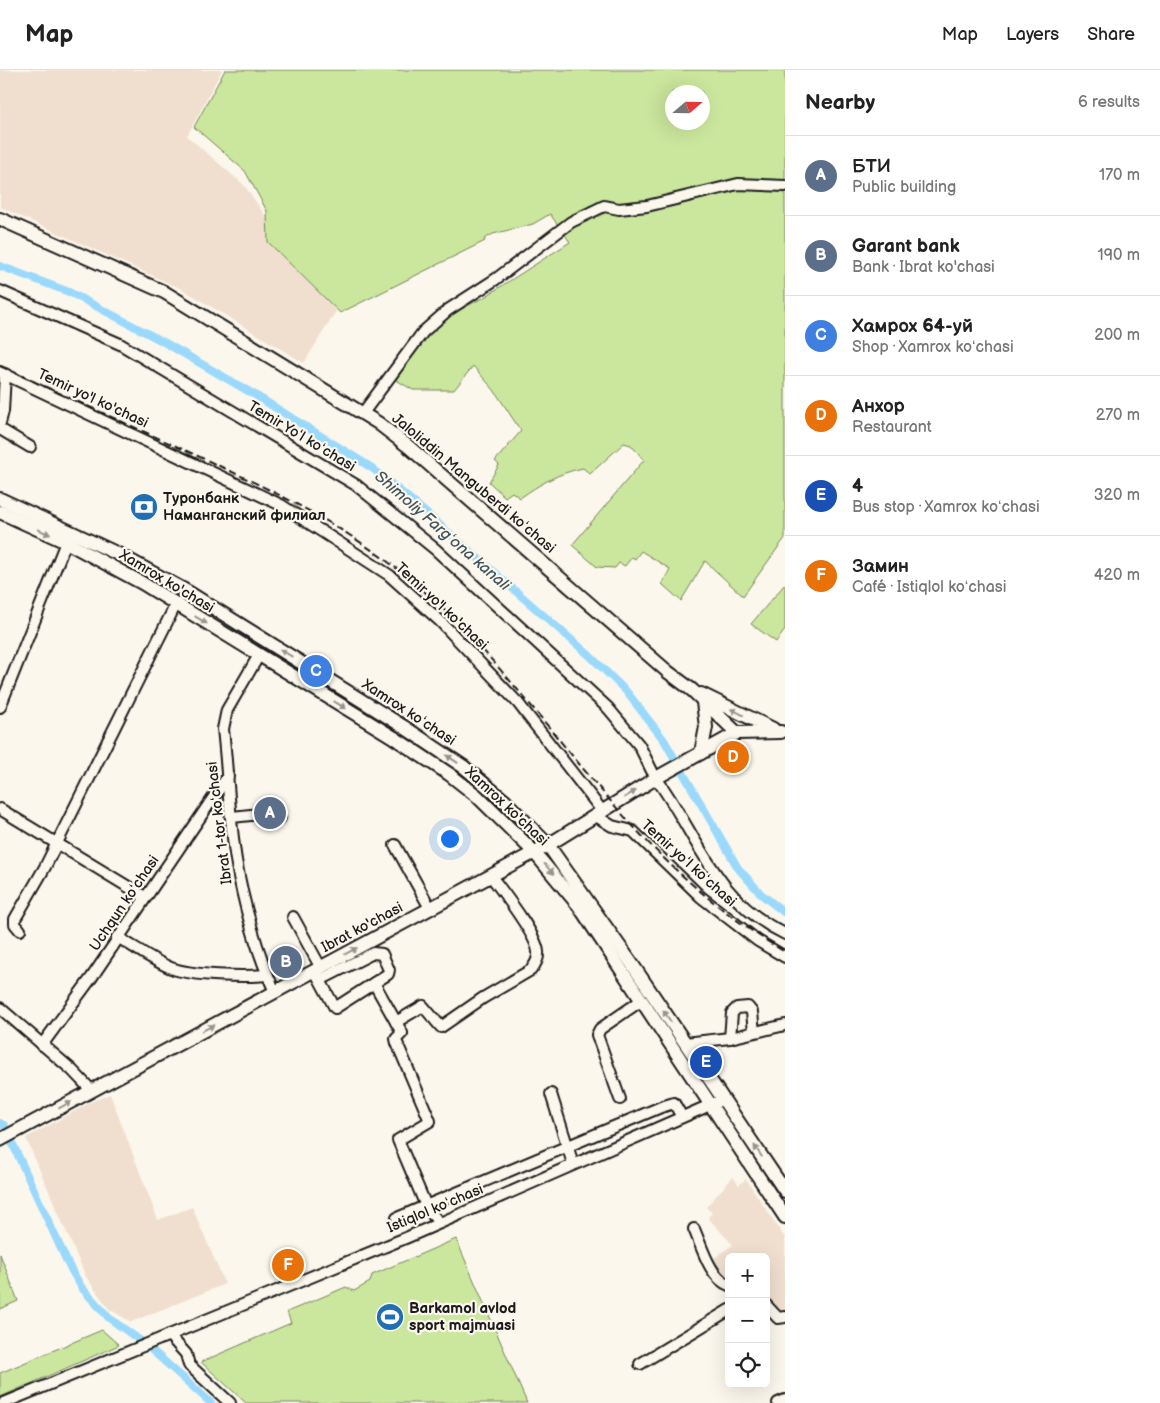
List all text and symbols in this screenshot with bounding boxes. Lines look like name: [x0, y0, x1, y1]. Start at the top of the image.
text: Map: [25, 20, 73, 49]
text: Map: [942, 24, 978, 45]
text: Layers: [1006, 24, 1059, 45]
text: Share: [1087, 24, 1135, 45]
north arrow: [665, 85, 710, 130]
text: Nearby: [805, 90, 875, 115]
text: 6 results: [1078, 93, 1140, 112]
text: БТИ: [852, 155, 891, 178]
text: A: [816, 166, 826, 185]
text: 170 m: [1099, 166, 1140, 185]
text: Public building: [852, 178, 956, 197]
text: Garant bank: [852, 235, 960, 258]
text: B: [815, 246, 827, 265]
text: 190 m: [1098, 246, 1140, 265]
text: Bank · Ibrat ko'chasi: [852, 258, 995, 277]
text: Хамрох 64-уй: [852, 315, 973, 338]
text: C: [815, 326, 827, 345]
text: 200 m: [1094, 326, 1140, 345]
text: Shop · Xamrox koʻchasi: [852, 338, 1014, 357]
street label: Temir yo'l ko'chasi: [34, 364, 151, 432]
text: Анхор: [852, 395, 905, 418]
street label: Temir Yoʻl koʻchasi: [245, 397, 359, 476]
text: D: [815, 406, 827, 425]
text: 270 m: [1096, 406, 1140, 425]
street label: Jaloliddin Manguberdi koʻchasi: [388, 409, 559, 558]
text: Restaurant: [852, 418, 932, 437]
water label: Shimoliy Fargʻona kanali: [370, 467, 515, 596]
text: 4: [852, 475, 863, 498]
text: E: [816, 486, 826, 505]
text: 320 m: [1094, 486, 1140, 505]
place label: Туронбанк Наманганский филиал: [163, 489, 326, 525]
bank icon: Туронбанк Наманганский филиал: [129, 492, 159, 522]
text: Bus stop · Xamrox koʻchasi: [852, 498, 1040, 517]
one-way arrow: [37, 529, 51, 537]
street label: Xamrox ko'chasi: [115, 545, 218, 617]
text: Замин: [852, 555, 909, 578]
street label: Temir yo'l ko'chasi: [391, 558, 492, 654]
text: F: [816, 566, 826, 585]
text: 420 m: [1094, 566, 1140, 585]
text: Café · Istiqlol koʻchasi: [852, 578, 1006, 597]
one-way arrow: [195, 615, 208, 625]
one-way arrow: [279, 648, 292, 657]
pin: C: [300, 652, 332, 690]
street label: Xamrox koʻchasi: [357, 674, 459, 750]
one-way arrow: [334, 700, 347, 709]
one-way arrow: [730, 707, 744, 715]
pin: D: [717, 738, 749, 776]
one-way arrow: [446, 754, 459, 764]
street label: Ibrat 1-tor koʻchasi: [203, 761, 236, 885]
street label: Xamrox ko'chasi: [460, 762, 553, 850]
one-way arrow: [624, 790, 637, 799]
pin: A: [254, 794, 286, 832]
street label: Temir yoʻl koʻchasi: [637, 816, 740, 911]
your location: [437, 826, 463, 852]
street label: Uchqun koʻchasi: [85, 852, 163, 955]
one-way arrow: [543, 863, 555, 875]
street label: Ibrat ko'chasi: [318, 898, 406, 957]
pin: B: [270, 943, 302, 981]
one-way arrow: [344, 947, 359, 955]
one-way arrow: [662, 1010, 672, 1023]
one-way arrow: [201, 1024, 216, 1032]
pin: E: [690, 1043, 722, 1081]
one-way arrow: [58, 1101, 73, 1109]
one-way arrow: [753, 1144, 763, 1158]
street label: Istiqlol koʻchasi: [384, 1180, 486, 1237]
pin: F: [272, 1246, 304, 1284]
map controls: [725, 1253, 770, 1388]
button: +: [725, 1253, 770, 1298]
button: −: [725, 1298, 770, 1343]
place label: Barkamol avlod sport majmuasi: [409, 1299, 516, 1335]
sports icon: Barkamol avlod sport majmuasi: [375, 1302, 405, 1332]
button: locate: [725, 1343, 770, 1388]

